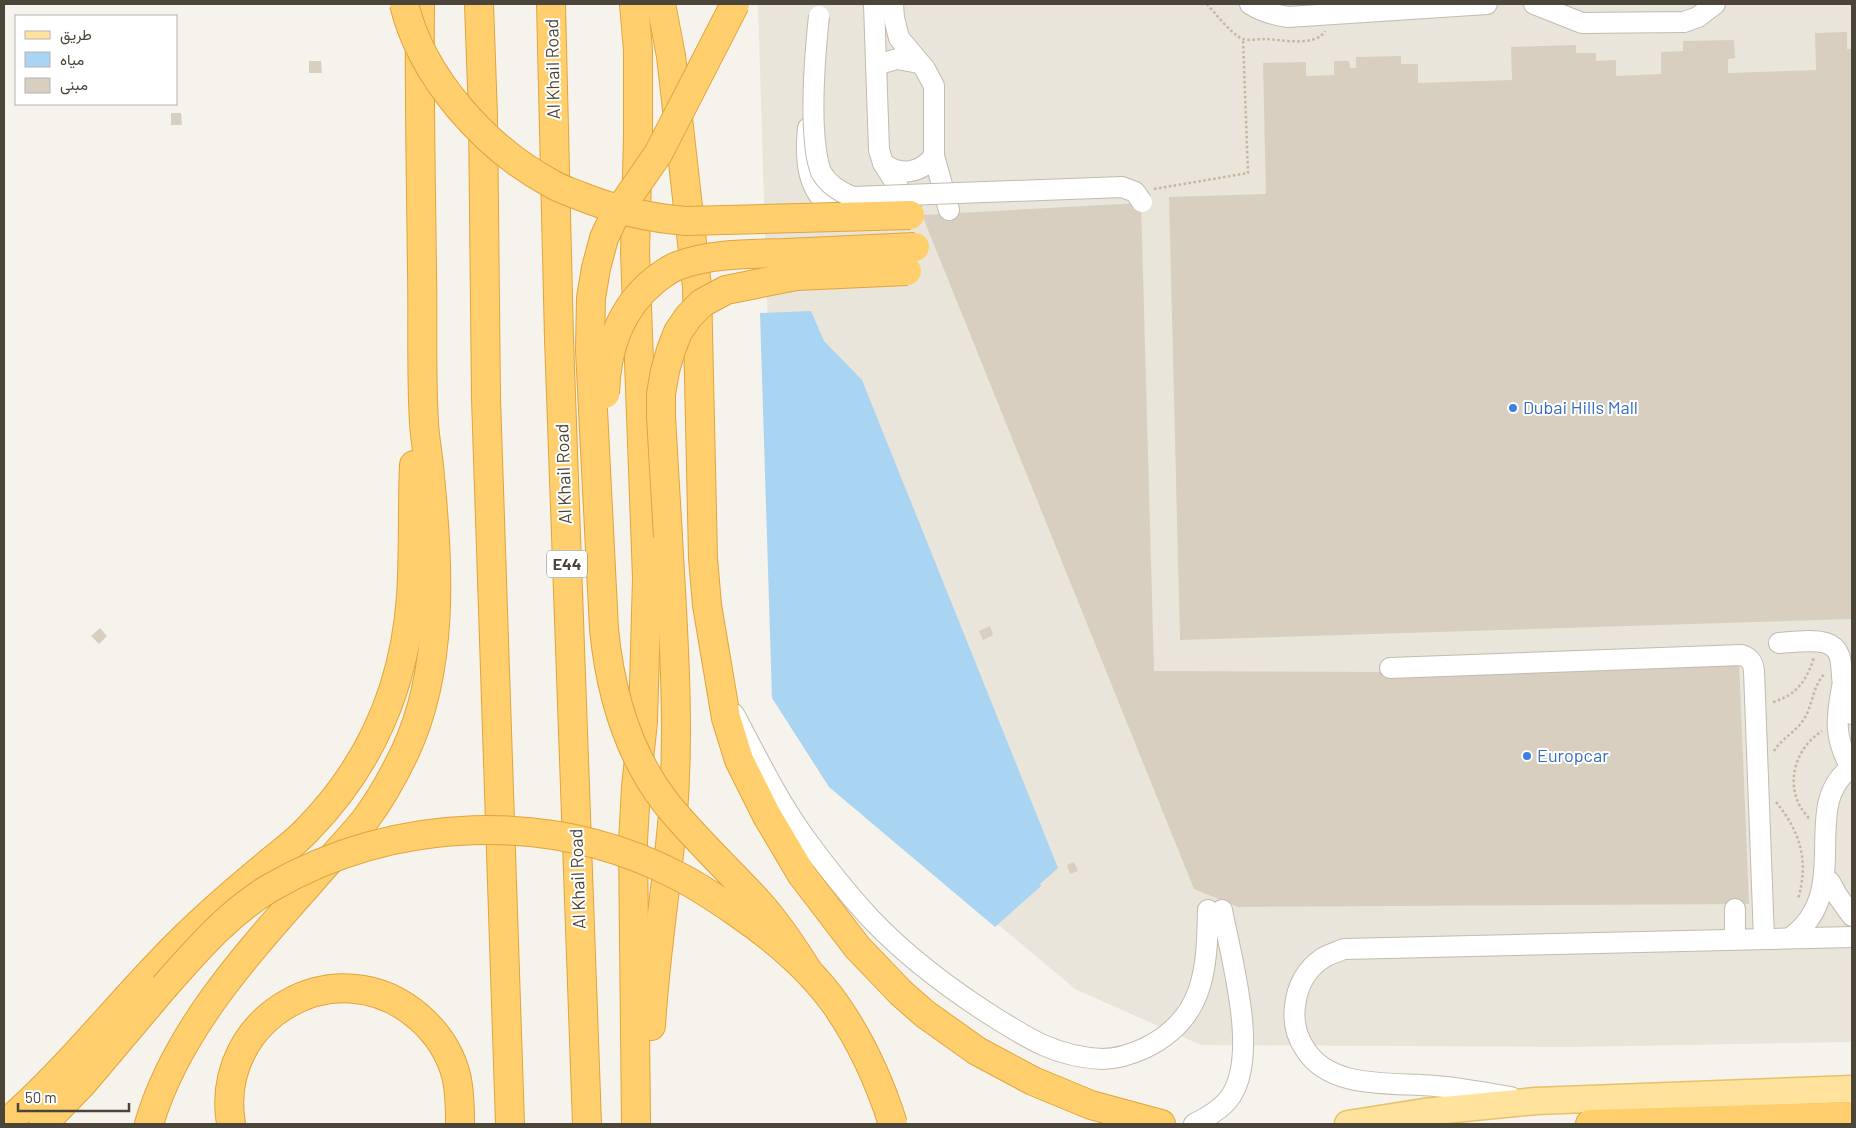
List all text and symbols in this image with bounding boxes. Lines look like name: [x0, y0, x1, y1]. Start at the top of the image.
legend: [15, 15, 178, 105]
street label: Al Khail Road: [540, 18, 564, 120]
text: طريق: [60, 25, 92, 45]
text: مياه: [60, 50, 84, 69]
text: مبنى: [60, 75, 88, 95]
place label: Dubai Hills Mall: [1523, 396, 1638, 418]
marker: Dubai Hills Mall: [1507, 402, 1519, 414]
street label: Al Khail Road: [550, 423, 576, 525]
road number: E44: [547, 550, 587, 578]
place label: Europcar: [1537, 744, 1609, 766]
marker: Europcar: [1521, 750, 1533, 762]
street label: Al Khail Road: [564, 828, 590, 930]
scale bar: [18, 1080, 129, 1112]
text: 50 m: [25, 1088, 57, 1106]

